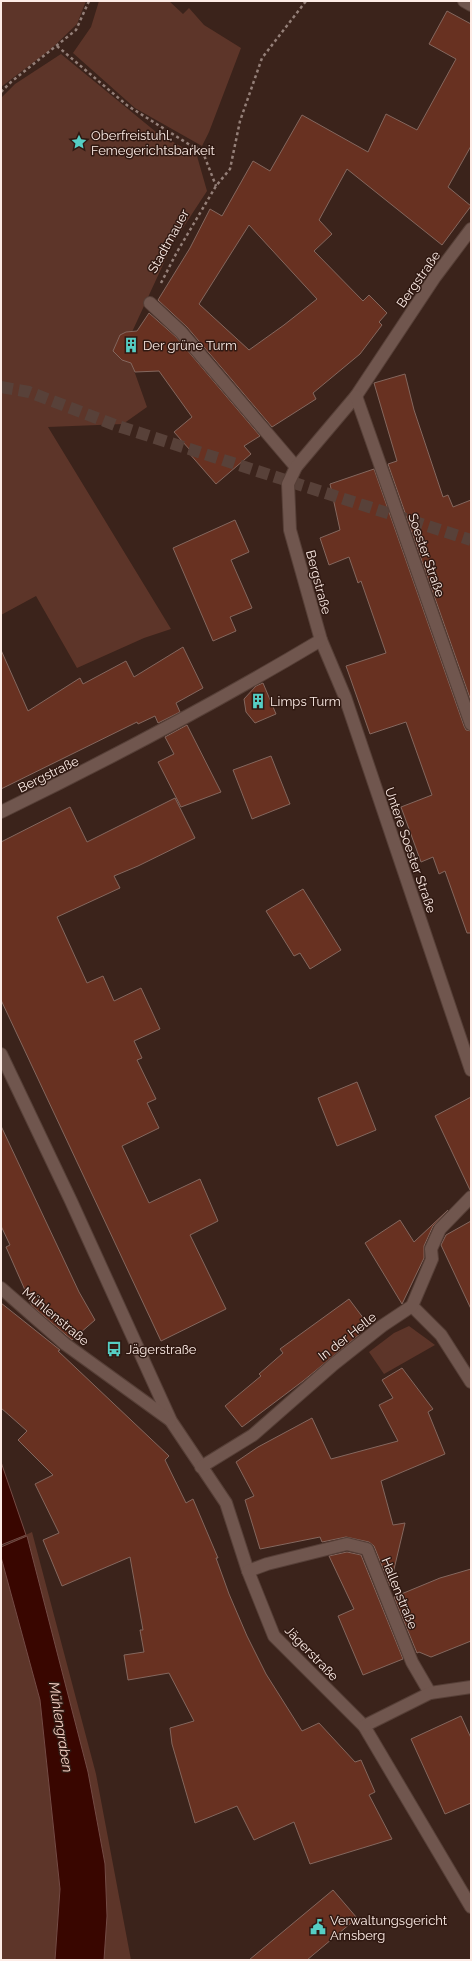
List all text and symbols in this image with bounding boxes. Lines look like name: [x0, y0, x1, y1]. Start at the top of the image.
place label: Oberfreistuhl, Femegerichtsbarkeit: [91, 128, 215, 158]
place icon: Oberfreistuhl, Femegerichtsbarkeit: [70, 133, 88, 151]
street label: Stadtmauer: [145, 206, 192, 276]
street label: Bergstraße: [393, 248, 444, 311]
building icon: Der grüne Turm: [122, 336, 140, 354]
place label: Der grüne Turm: [143, 338, 237, 353]
street label: Soester Straße: [405, 511, 448, 599]
street label: Bergstraße: [303, 548, 334, 616]
building icon: Limps Turm: [249, 692, 267, 710]
place label: Limps Turm: [270, 694, 341, 709]
street label: Bergstraße: [15, 753, 81, 796]
street label: Untere Soester Straße: [382, 785, 439, 915]
street label: Mühlenstraße: [19, 1284, 92, 1349]
street label: In der Helle: [315, 1309, 379, 1364]
bus stop icon: Jägerstraße: [105, 1340, 123, 1358]
place label: Jägerstraße: [126, 1342, 197, 1357]
street label: Hallenstraße: [378, 1555, 421, 1632]
street label: Jägerstraße: [282, 1623, 342, 1684]
water label: Mühlengraben: [46, 1681, 76, 1774]
place label: Verwaltungsgericht Arnsberg: [330, 1913, 448, 1943]
public building icon: Verwaltungsgericht Arnsberg: [309, 1918, 327, 1936]

